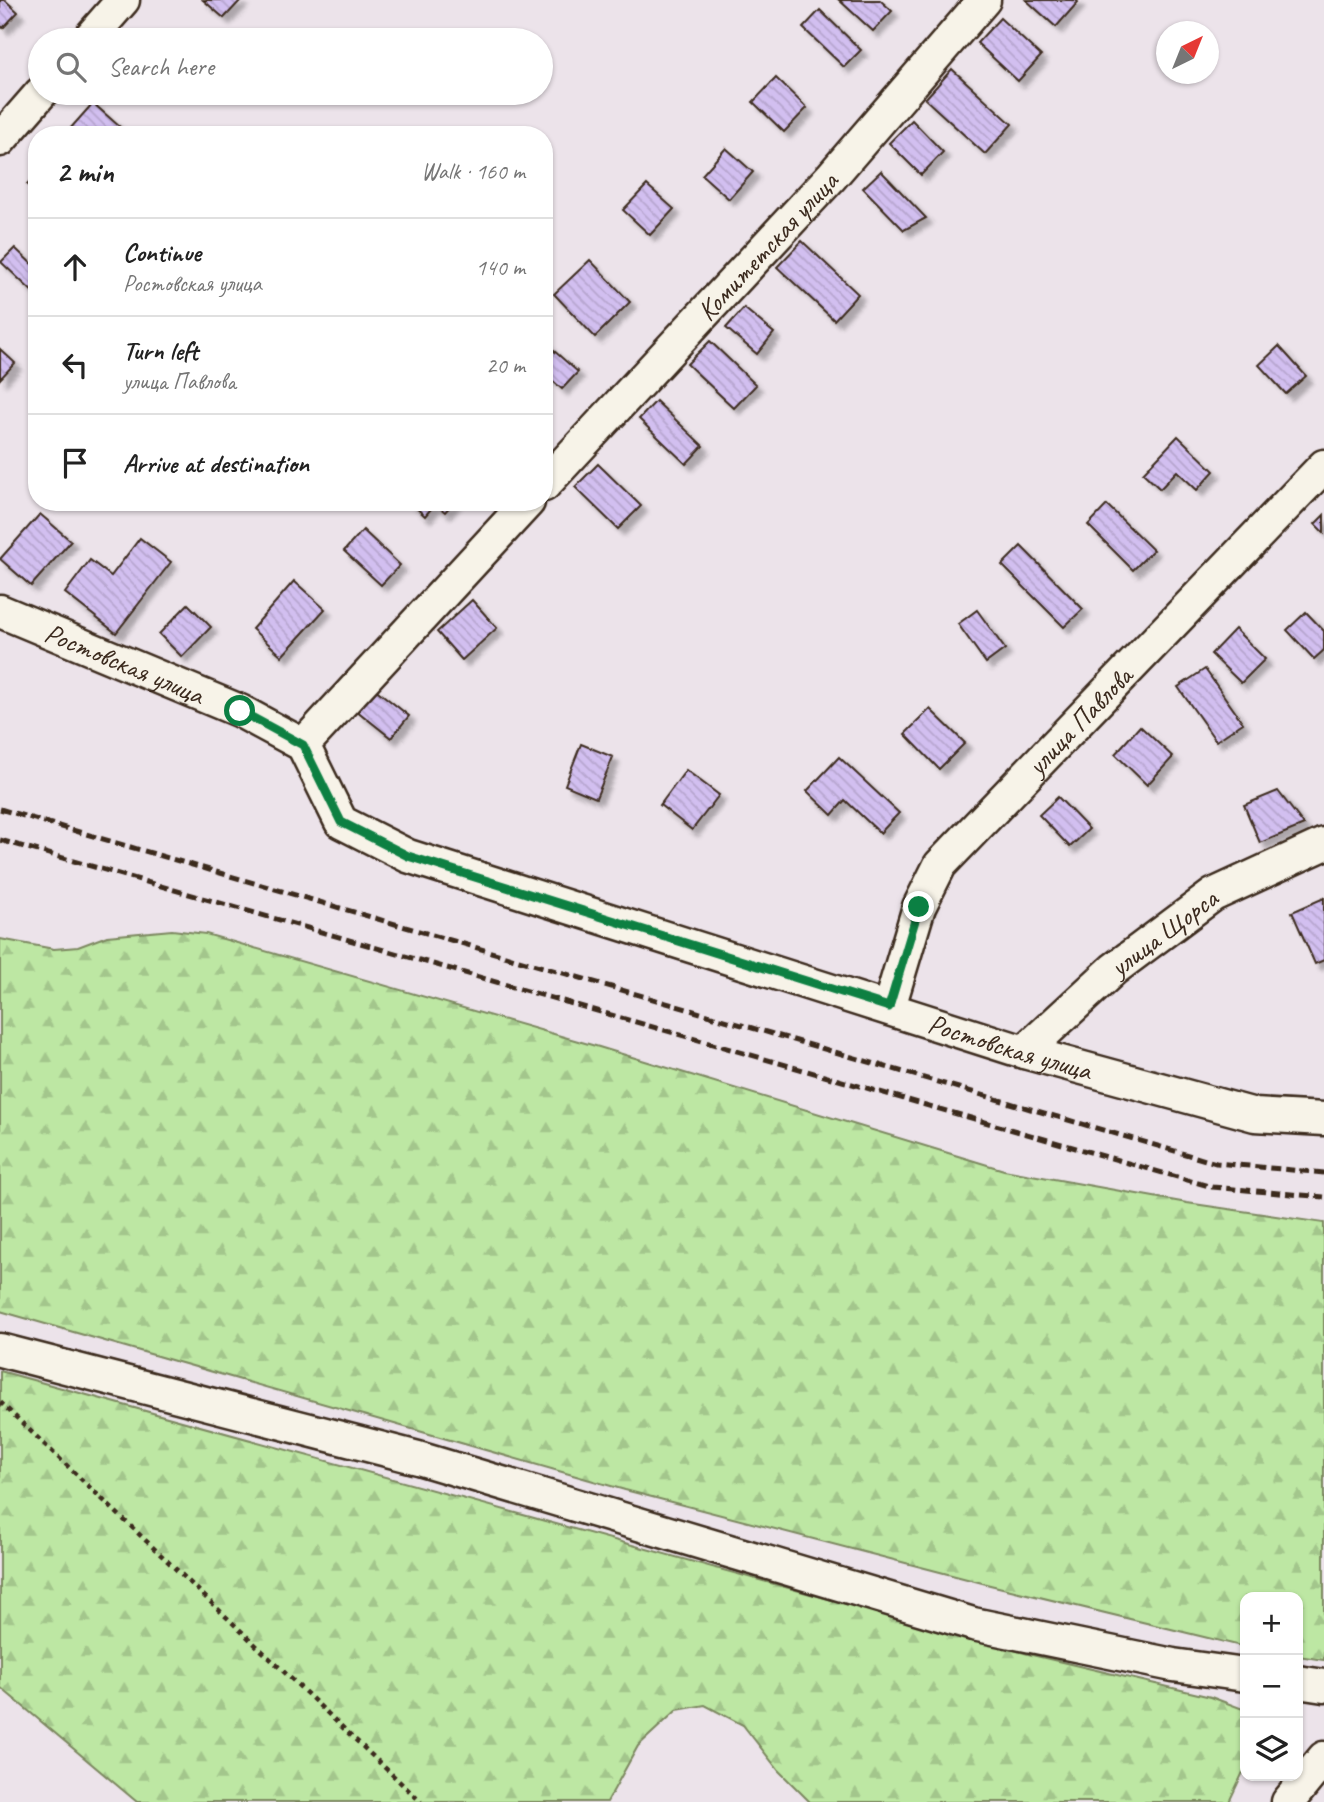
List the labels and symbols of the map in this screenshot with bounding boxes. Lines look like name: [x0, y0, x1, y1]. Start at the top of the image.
north arrow: [1156, 21, 1219, 84]
street label: Комитетская улица: [689, 163, 846, 328]
street label: Ростовская улица: [40, 614, 211, 712]
street label: улица Павлова: [1017, 657, 1141, 784]
route start: [224, 695, 255, 726]
street label: улица Щорса: [1101, 879, 1226, 985]
route end: [903, 891, 934, 922]
street label: Ростовская улица: [924, 1005, 1097, 1088]

